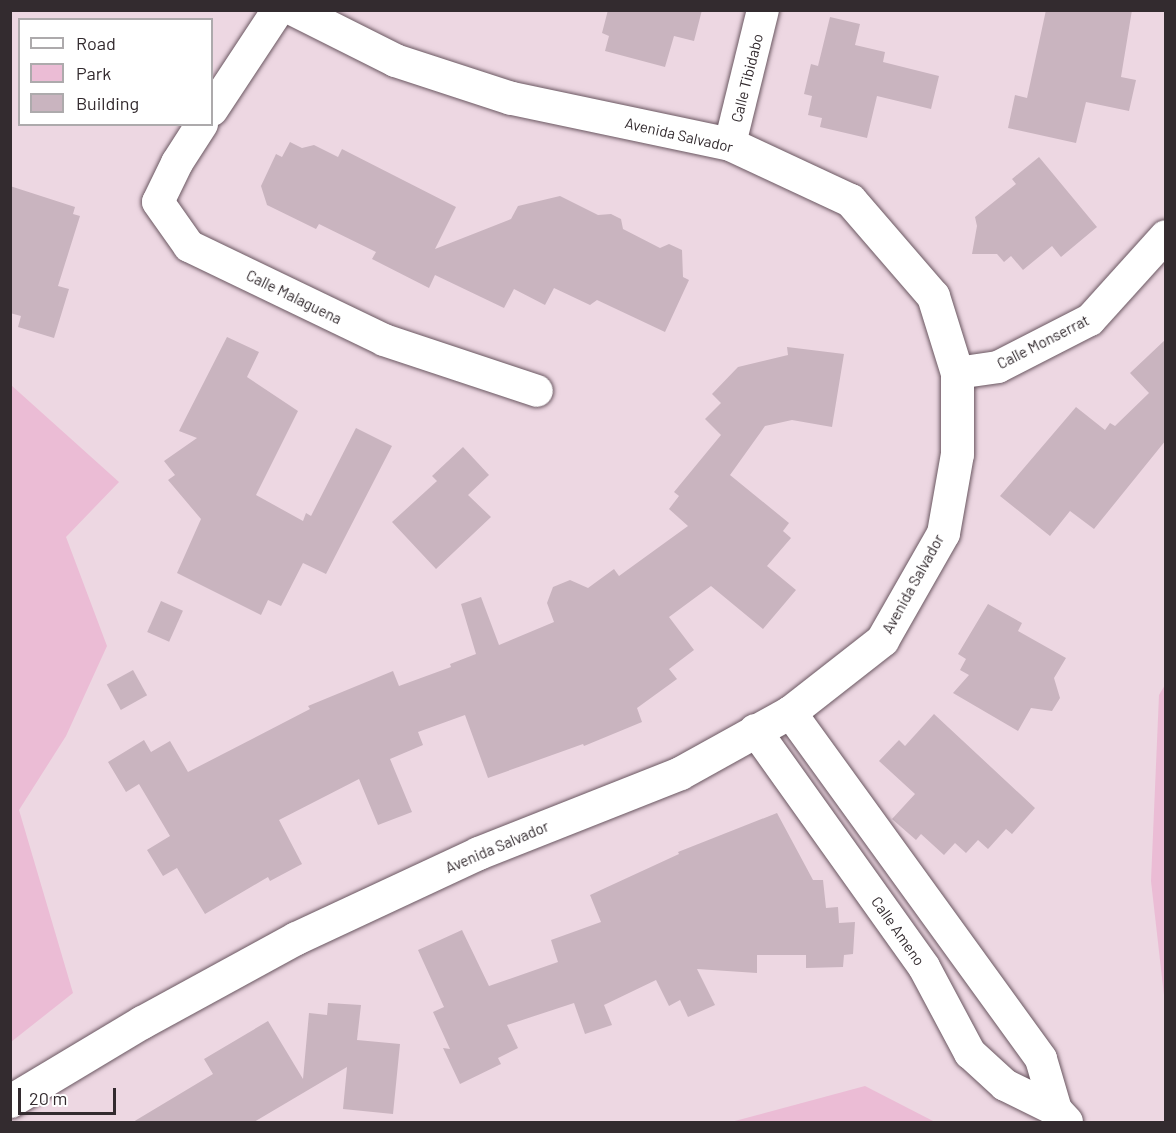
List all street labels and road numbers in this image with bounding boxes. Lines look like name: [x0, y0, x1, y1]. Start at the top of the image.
street label: Calle Tibidabo: [727, 32, 767, 124]
street label: Avenida Salvador: [623, 114, 735, 156]
street label: Calle Malaguena: [243, 266, 345, 328]
street label: Calle Monserrat: [994, 311, 1092, 373]
street label: Avenida Salvador: [878, 531, 948, 637]
street label: Avenida Salvador: [443, 817, 551, 877]
street label: Calle Ameno: [868, 893, 928, 969]

